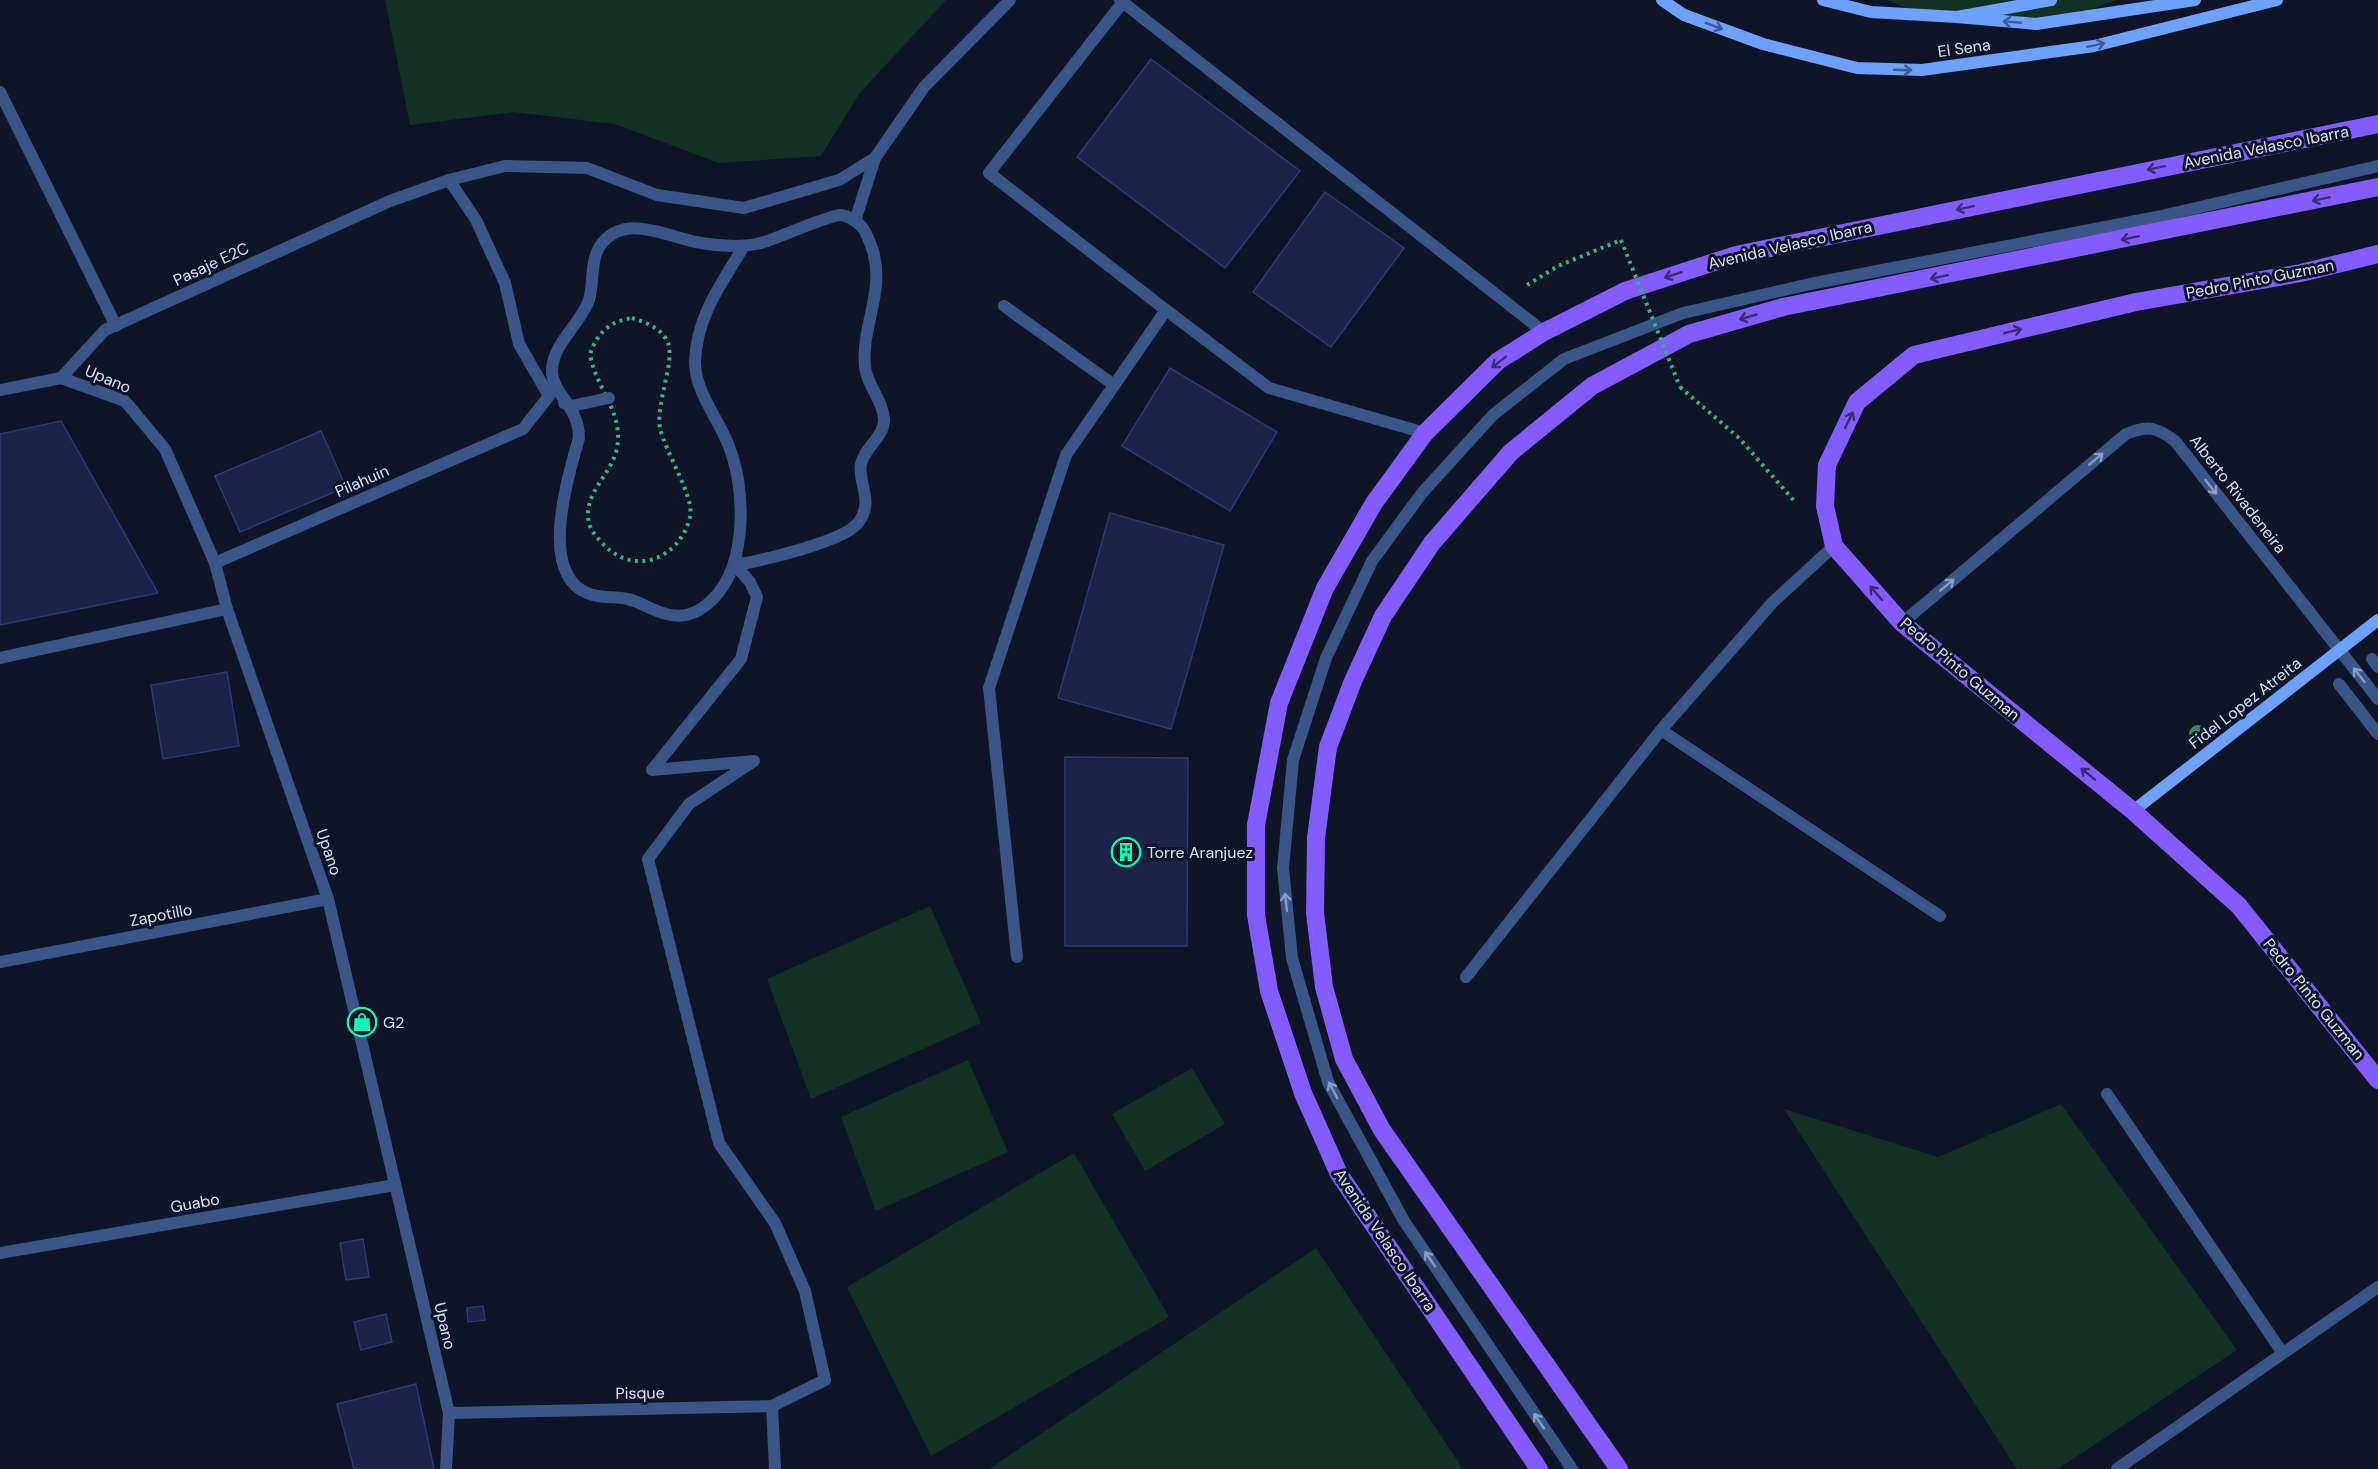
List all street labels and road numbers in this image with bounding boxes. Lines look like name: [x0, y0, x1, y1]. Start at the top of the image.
street label: El Sena: [1936, 34, 1992, 62]
street label: Avenida Velasco Ibarra: [2182, 121, 2350, 173]
street label: Avenida Velasco Ibarra: [1706, 216, 1874, 274]
street label: Pasaje E2C: [170, 237, 252, 291]
street label: Pedro Pinto Guzman: [2184, 254, 2336, 304]
street label: Upano: [82, 360, 134, 398]
street label: Alberto Rivadeneira: [2185, 430, 2291, 558]
street label: Pilahuin: [332, 460, 392, 502]
street label: Pedro Pinto Guzman: [1896, 613, 2024, 725]
street label: Fidel Lopez Atreita: [2184, 652, 2306, 754]
street label: Upano: [311, 826, 347, 878]
street label: Zapotillo: [128, 899, 194, 931]
street label: Pedro Pinto Guzman: [2259, 934, 2369, 1064]
street label: Avenida Velasco Ibarra: [1329, 1165, 1441, 1315]
street label: Guabo: [169, 1188, 221, 1218]
street label: Upano: [429, 1300, 461, 1352]
street label: Pisque: [615, 1382, 665, 1404]

